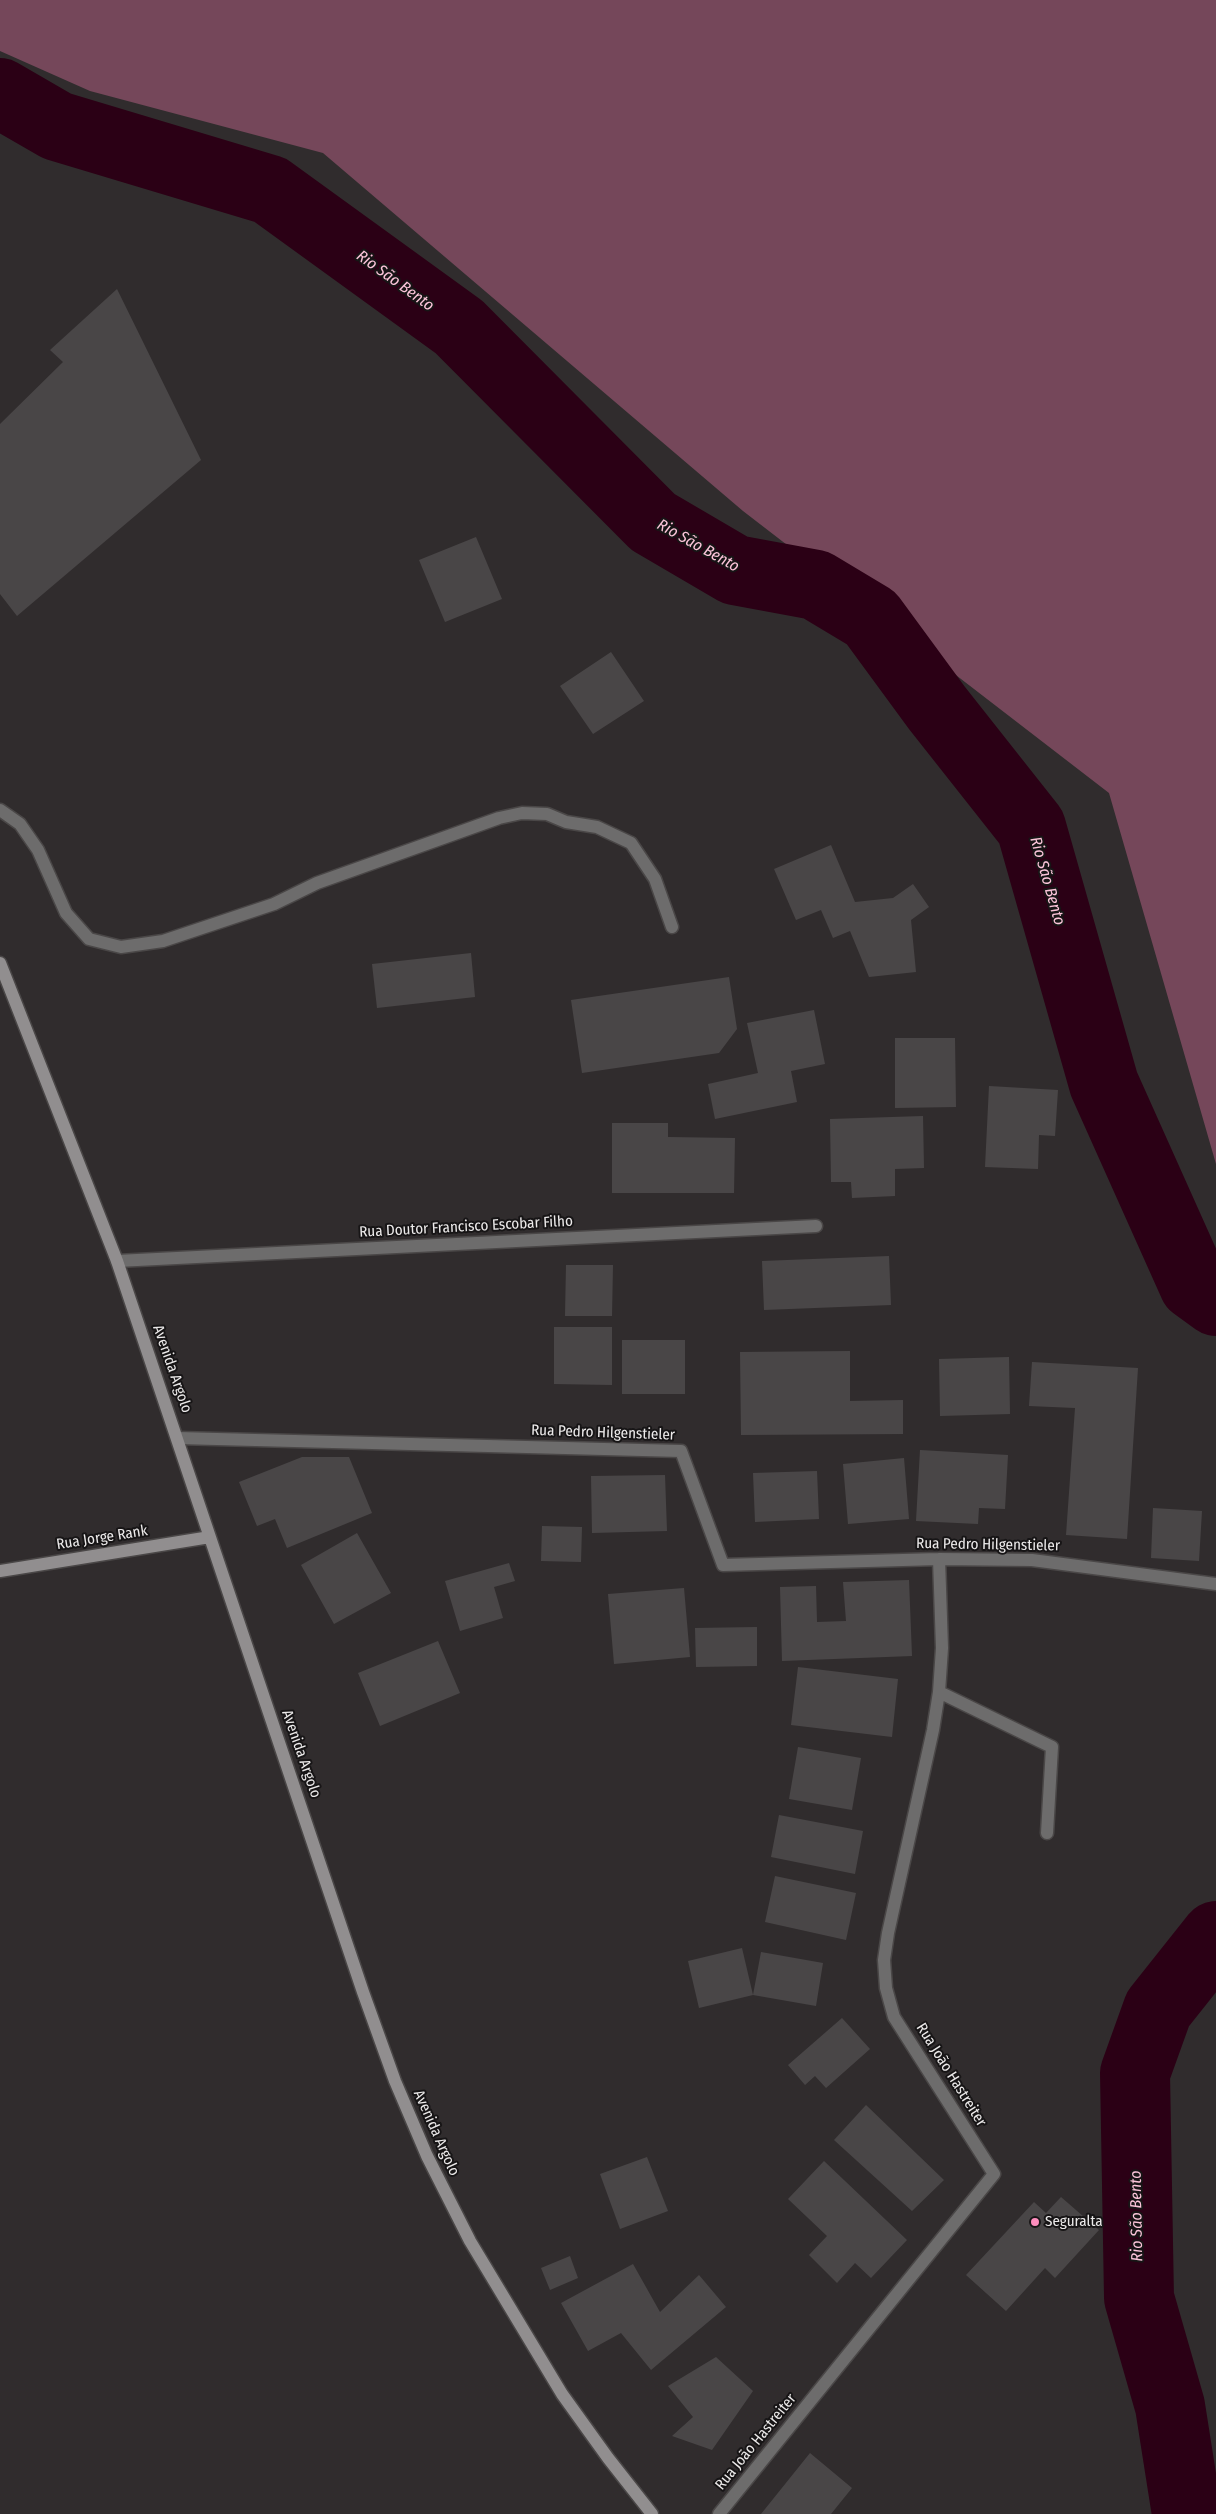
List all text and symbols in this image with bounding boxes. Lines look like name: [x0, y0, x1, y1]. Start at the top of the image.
water label: Rio São Bento: [353, 247, 437, 315]
water label: Rio São Bento: [654, 516, 742, 576]
water label: Rio São Bento: [1025, 835, 1069, 927]
street label: Rua Doutor Francisco Escobar Filho: [359, 1212, 573, 1242]
street label: Avenida Argolo: [149, 1323, 195, 1415]
street label: Rua Pedro Hilgenstieler: [531, 1421, 675, 1445]
street label: Rua Jorge Rank: [55, 1522, 149, 1554]
street label: Rua Pedro Hilgenstieler: [916, 1535, 1060, 1555]
street label: Avenida Argolo: [278, 1708, 324, 1800]
street label: Rua João Hastreiter: [912, 2020, 990, 2130]
street label: Avenida Argolo: [409, 2087, 463, 2179]
water label: Rio São Bento: [1127, 2170, 1147, 2262]
place label: Seguralta: [1045, 2213, 1103, 2231]
marker: Seguralta: [1029, 2216, 1041, 2228]
street label: Rua João Hastreiter: [712, 2390, 800, 2494]

